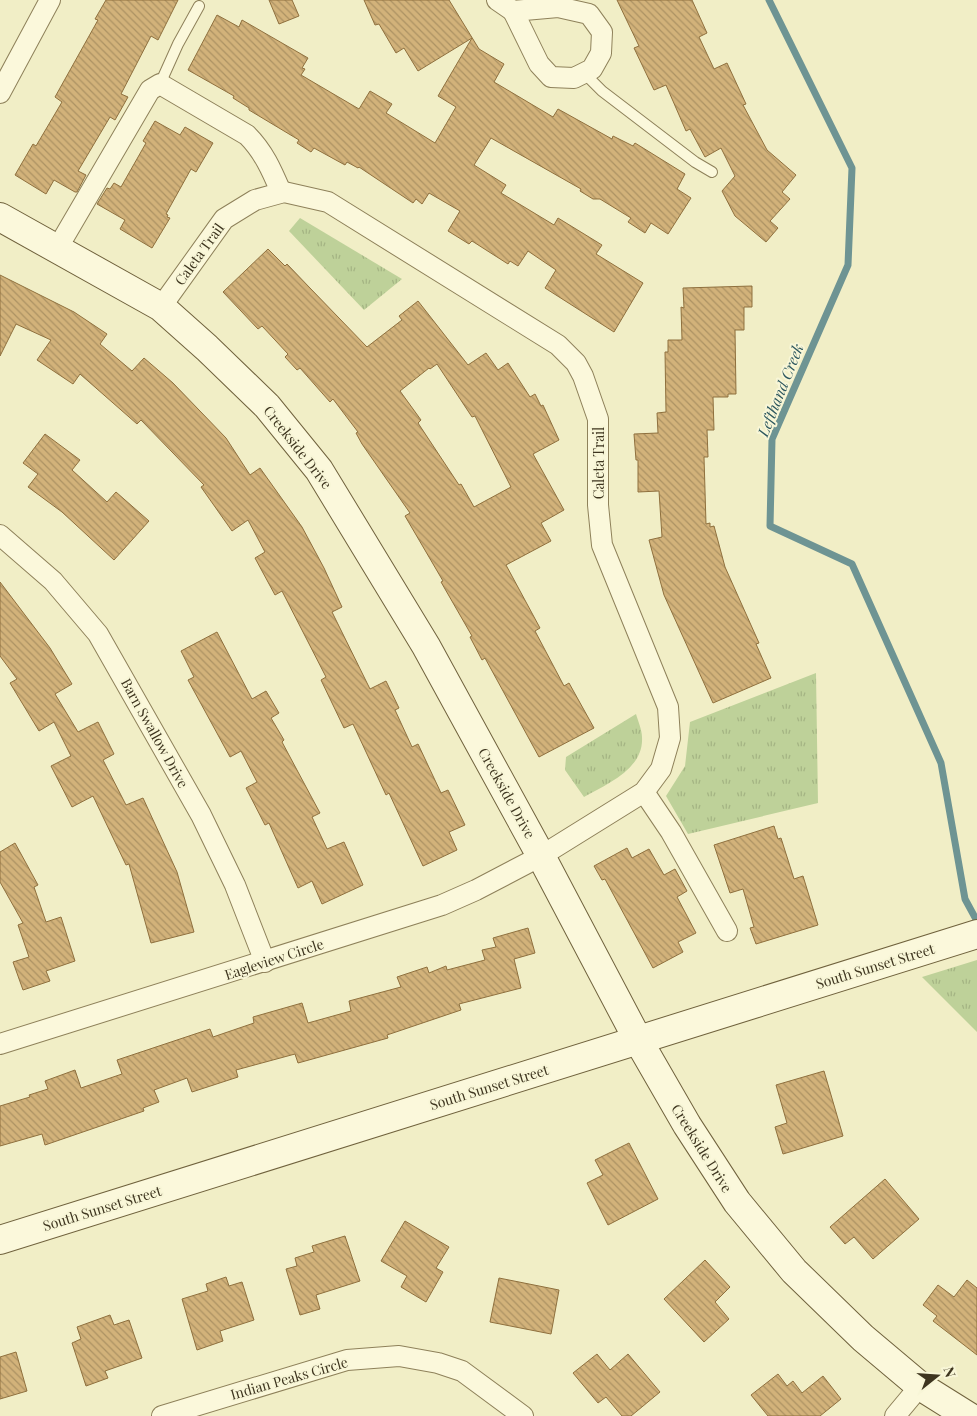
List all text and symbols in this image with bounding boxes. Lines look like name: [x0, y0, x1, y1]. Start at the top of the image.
street label: Caleta Trail: [170, 219, 228, 289]
water label: Lefthand Creek: [752, 340, 808, 440]
street label: Creekside Drive: [259, 401, 337, 493]
street label: Caleta Trail: [589, 427, 608, 499]
street label: Barn Swallow Drive: [117, 675, 193, 791]
street label: Creekside Drive: [474, 744, 540, 842]
street label: Eagleview Circle: [222, 934, 326, 984]
street label: South Sunset Street: [813, 939, 938, 993]
street label: South Sunset Street: [427, 1060, 552, 1114]
street label: Creekside Drive: [667, 1100, 737, 1196]
street label: South Sunset Street: [40, 1181, 165, 1235]
north arrow: [912, 1351, 962, 1401]
street label: Indian Peaks Circle: [228, 1352, 350, 1404]
text: N: [939, 1364, 960, 1380]

